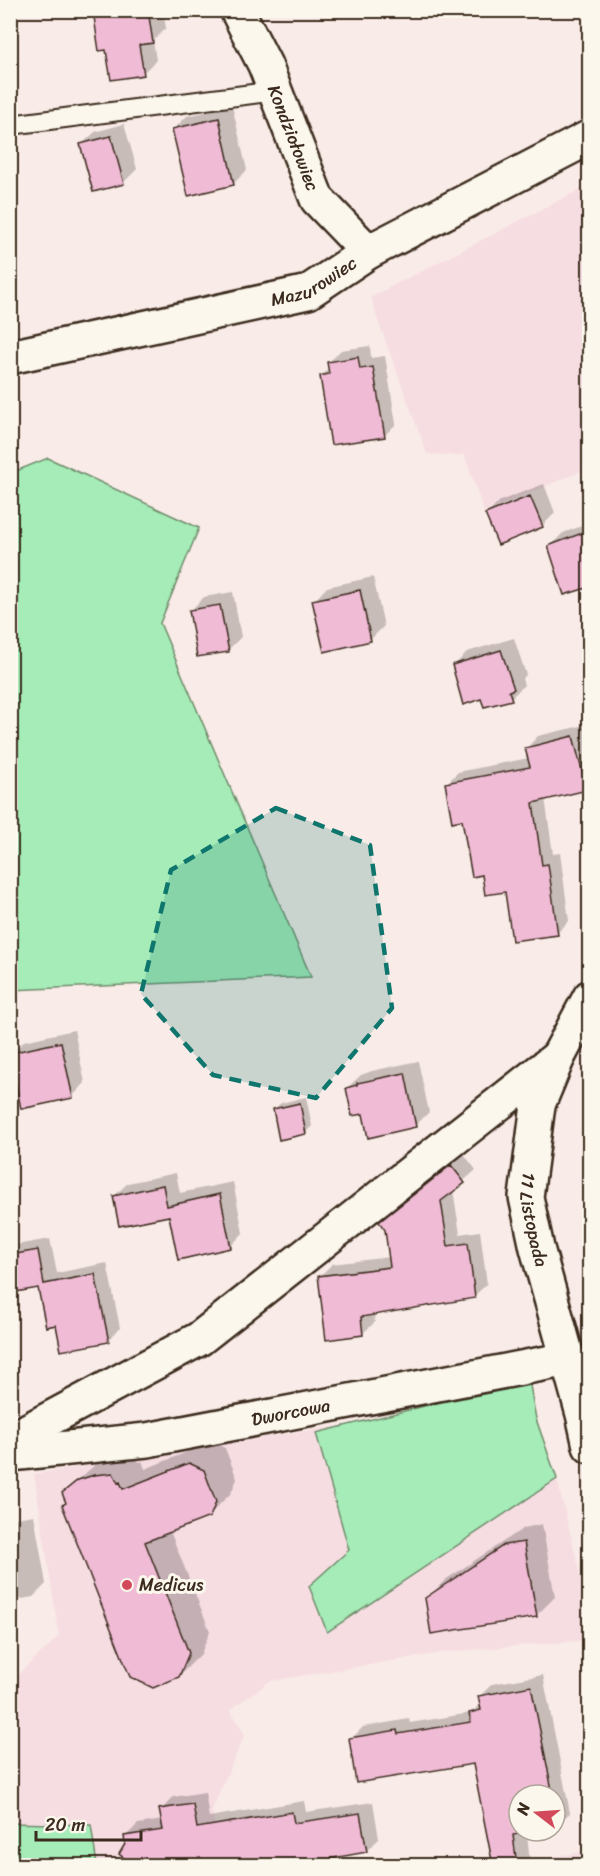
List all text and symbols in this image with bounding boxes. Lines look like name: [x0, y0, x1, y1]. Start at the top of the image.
street label: Kondziołowiec: [258, 80, 328, 196]
street label: Mazurowiec: [267, 248, 363, 316]
street label: 11 Listopada: [510, 1170, 557, 1271]
street label: Dworcowa: [249, 1389, 333, 1436]
place label: Medicus: [139, 1569, 204, 1601]
marker: Medicus: [120, 1578, 134, 1592]
north arrow: [507, 1783, 567, 1843]
text: N: [507, 1798, 539, 1819]
scale bar: [36, 1804, 141, 1842]
text: 20 m: [45, 1809, 85, 1841]

